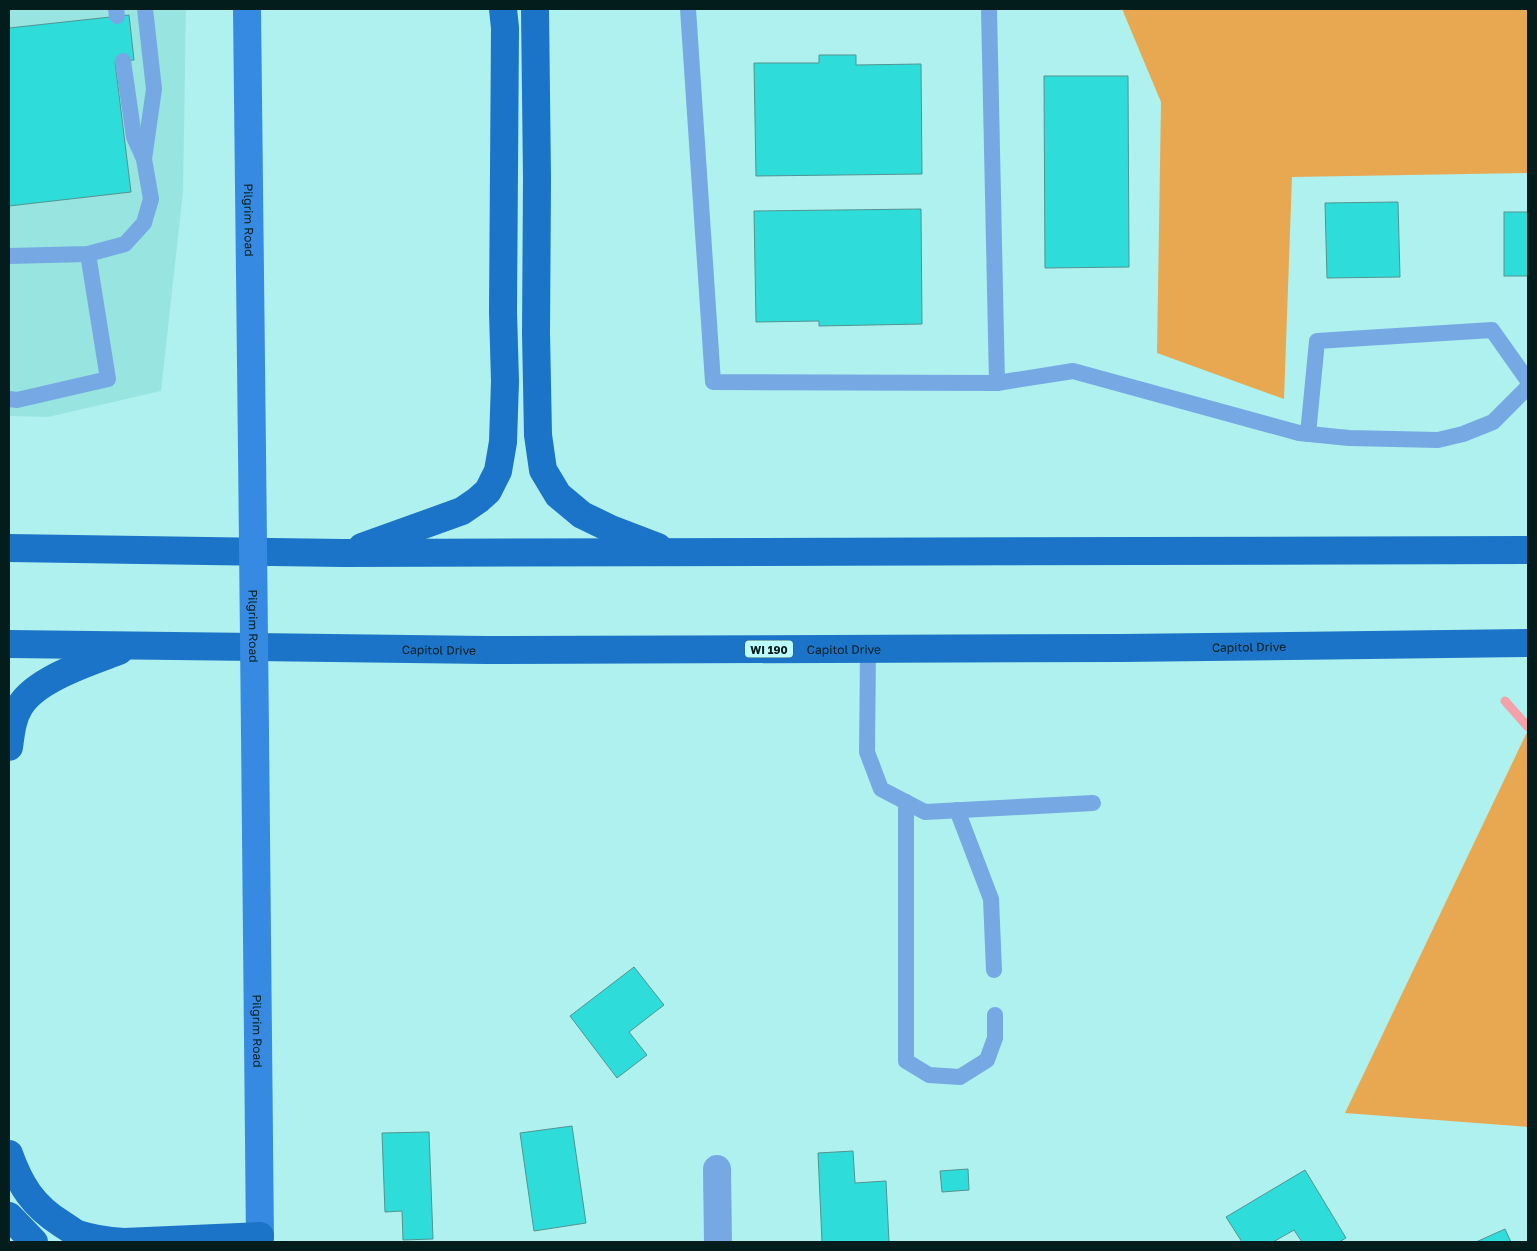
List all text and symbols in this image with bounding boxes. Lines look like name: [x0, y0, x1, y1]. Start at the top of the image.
street label: Pilgrim Road: [241, 183, 257, 257]
street label: Pilgrim Road: [246, 589, 262, 663]
street label: Capitol Drive: [1212, 638, 1286, 654]
street label: Capitol Drive: [402, 641, 476, 657]
road number: WI 190: [745, 641, 793, 658]
street label: Capitol Drive: [807, 641, 881, 656]
street label: Pilgrim Road: [250, 994, 266, 1068]

